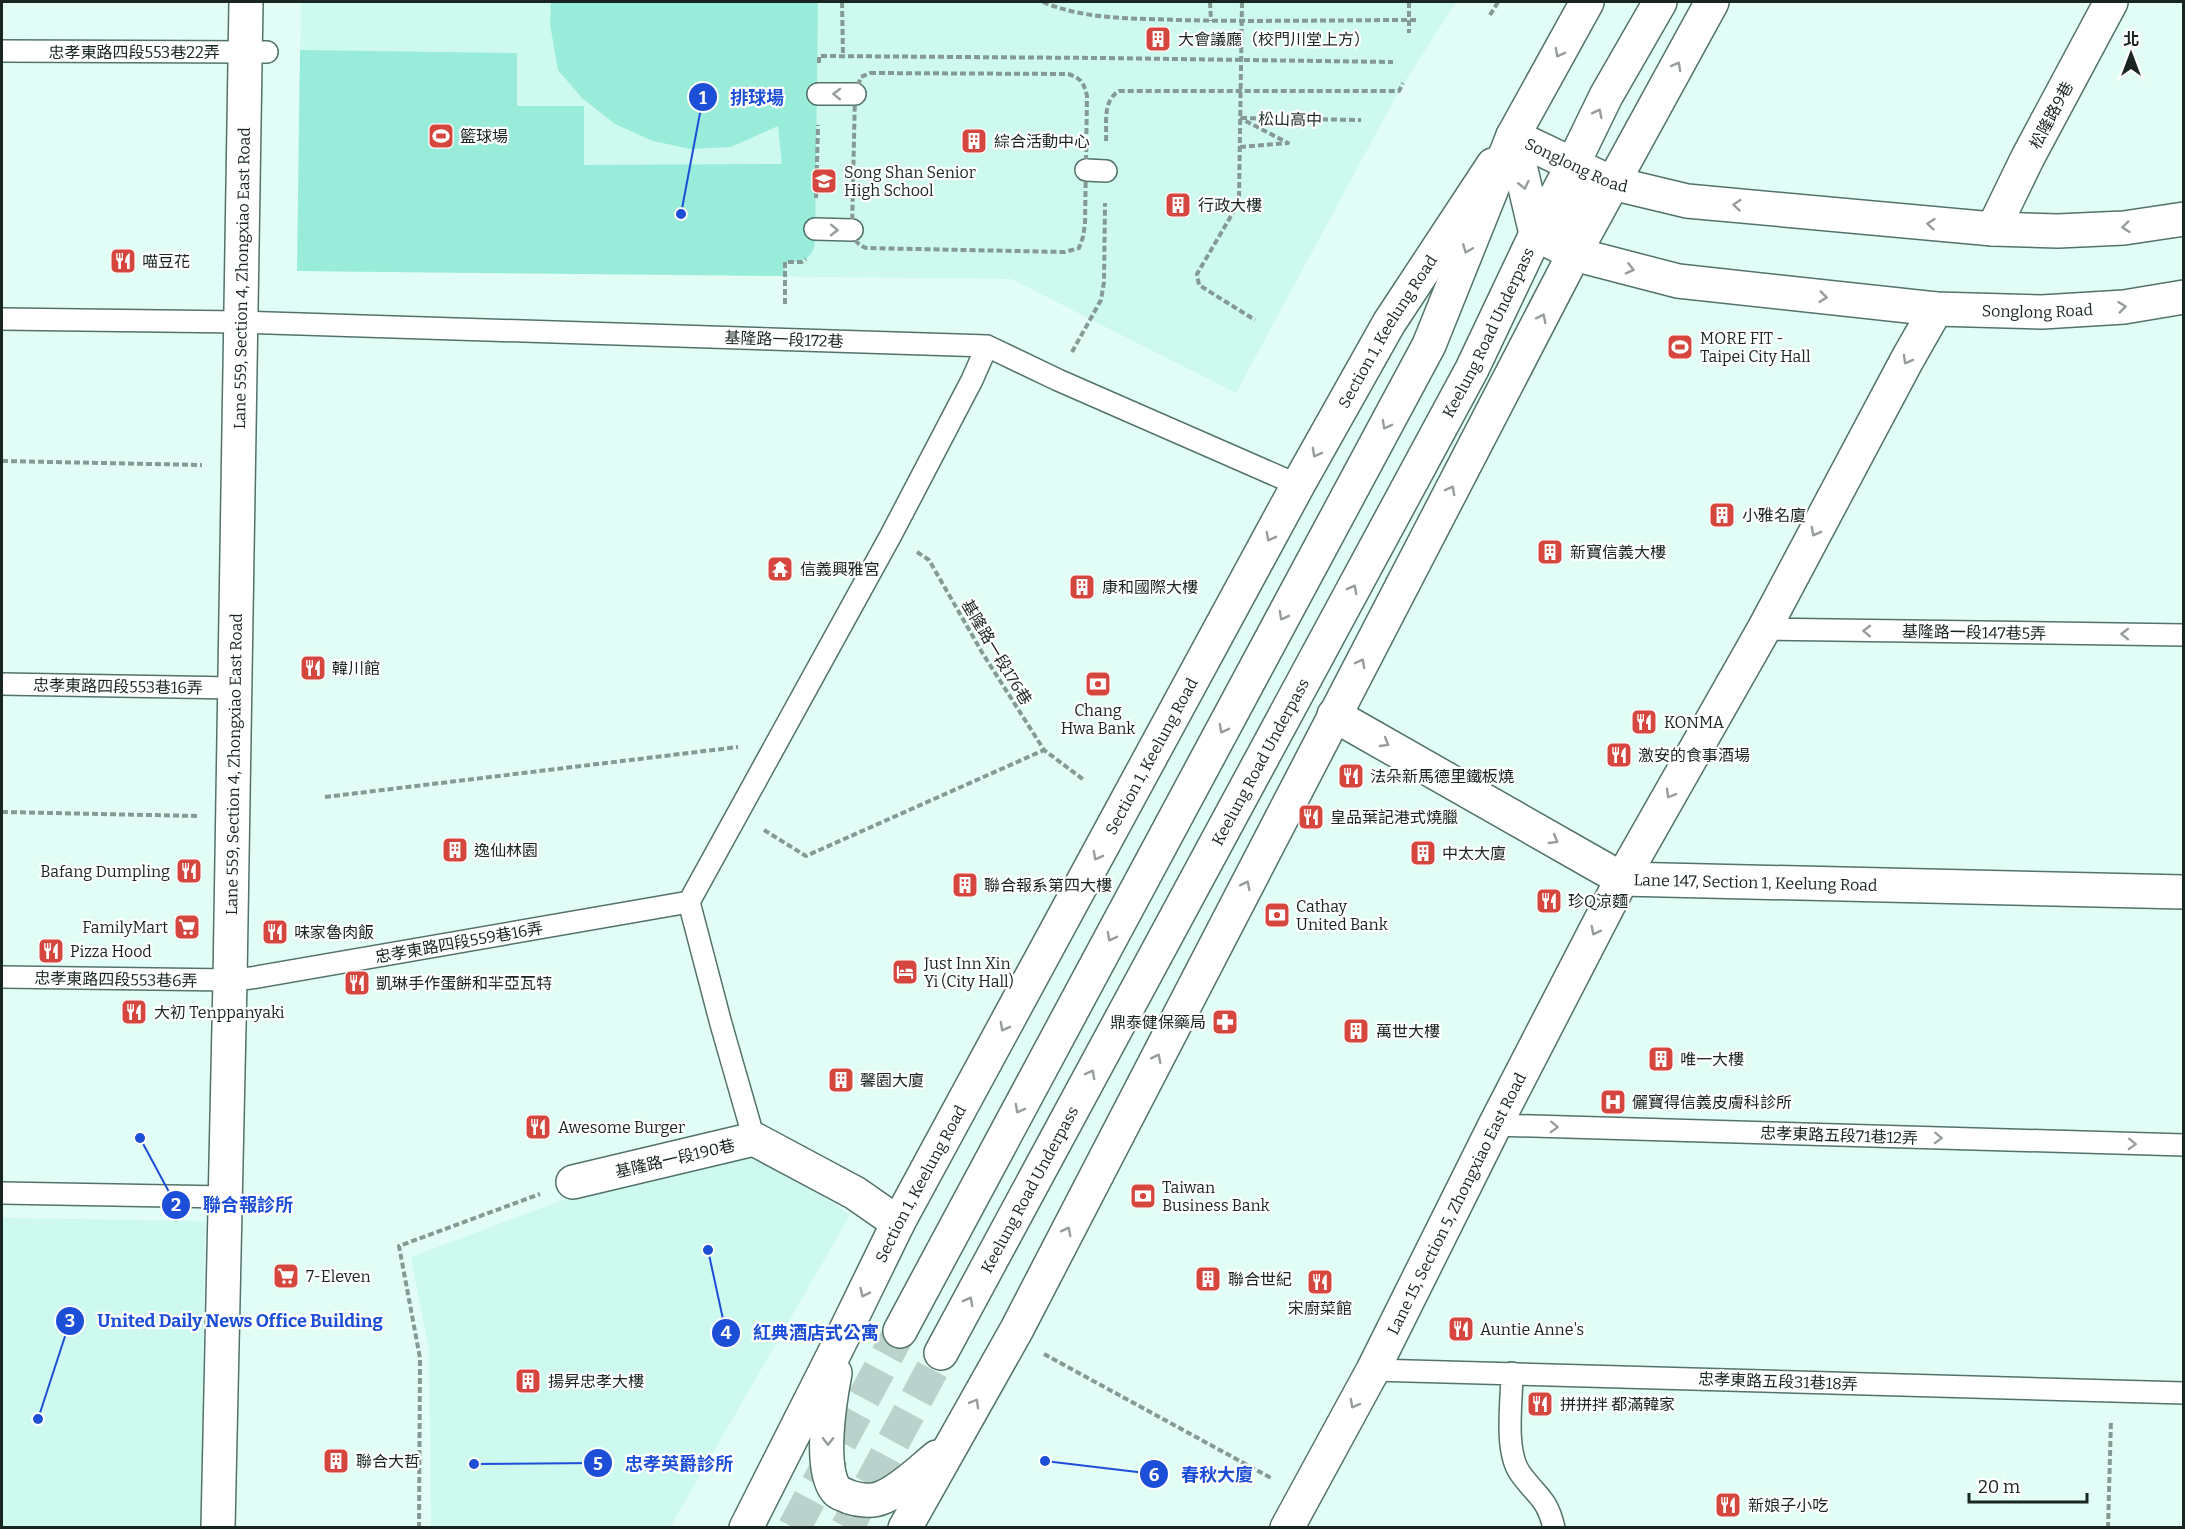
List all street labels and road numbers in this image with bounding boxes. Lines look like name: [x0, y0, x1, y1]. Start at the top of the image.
street label: 忠孝東路四段553巷22弄: [48, 43, 220, 62]
street label: 松隆路9巷: [2026, 78, 2077, 152]
street label: 松山高中: [1258, 109, 1322, 130]
street label: Lane 559, Section 4, Zhongxiao East Road: [230, 127, 254, 429]
street label: Songlong Road: [1522, 134, 1630, 197]
street label: Keelung Road Underpass: [1439, 245, 1538, 421]
street label: Section 1, Keelung Road: [1334, 251, 1441, 411]
street label: Songlong Road: [1982, 300, 2094, 322]
street label: 基隆路一段172巷: [724, 328, 844, 351]
street label: 基隆路一段176巷: [958, 596, 1036, 708]
street label: Lane 559, Section 4, Zhongxiao East Road: [222, 612, 246, 915]
street label: 基隆路一段147巷5弄: [1902, 622, 2046, 643]
street label: Section 1, Keelung Road: [1101, 674, 1202, 838]
street label: Keelung Road Underpass: [1208, 675, 1313, 849]
street label: 忠孝東路四段553巷16弄: [33, 676, 203, 697]
street label: Lane 147, Section 1, Keelung Road: [1633, 870, 1878, 895]
street label: 忠孝東路四段559巷16弄: [374, 918, 545, 967]
street label: 忠孝東路四段553巷6弄: [34, 969, 198, 990]
street label: Lane 15, Section 5, Zhongxiao East Road: [1383, 1069, 1531, 1338]
street label: Section 1, Keelung Road: [871, 1101, 970, 1266]
street label: Keelung Road Underpass: [977, 1103, 1082, 1276]
street label: 忠孝東路五段71巷12弄: [1760, 1123, 1918, 1148]
street label: 基隆路一段190巷: [613, 1135, 737, 1181]
street label: 忠孝東路五段31巷18弄: [1698, 1369, 1858, 1394]

